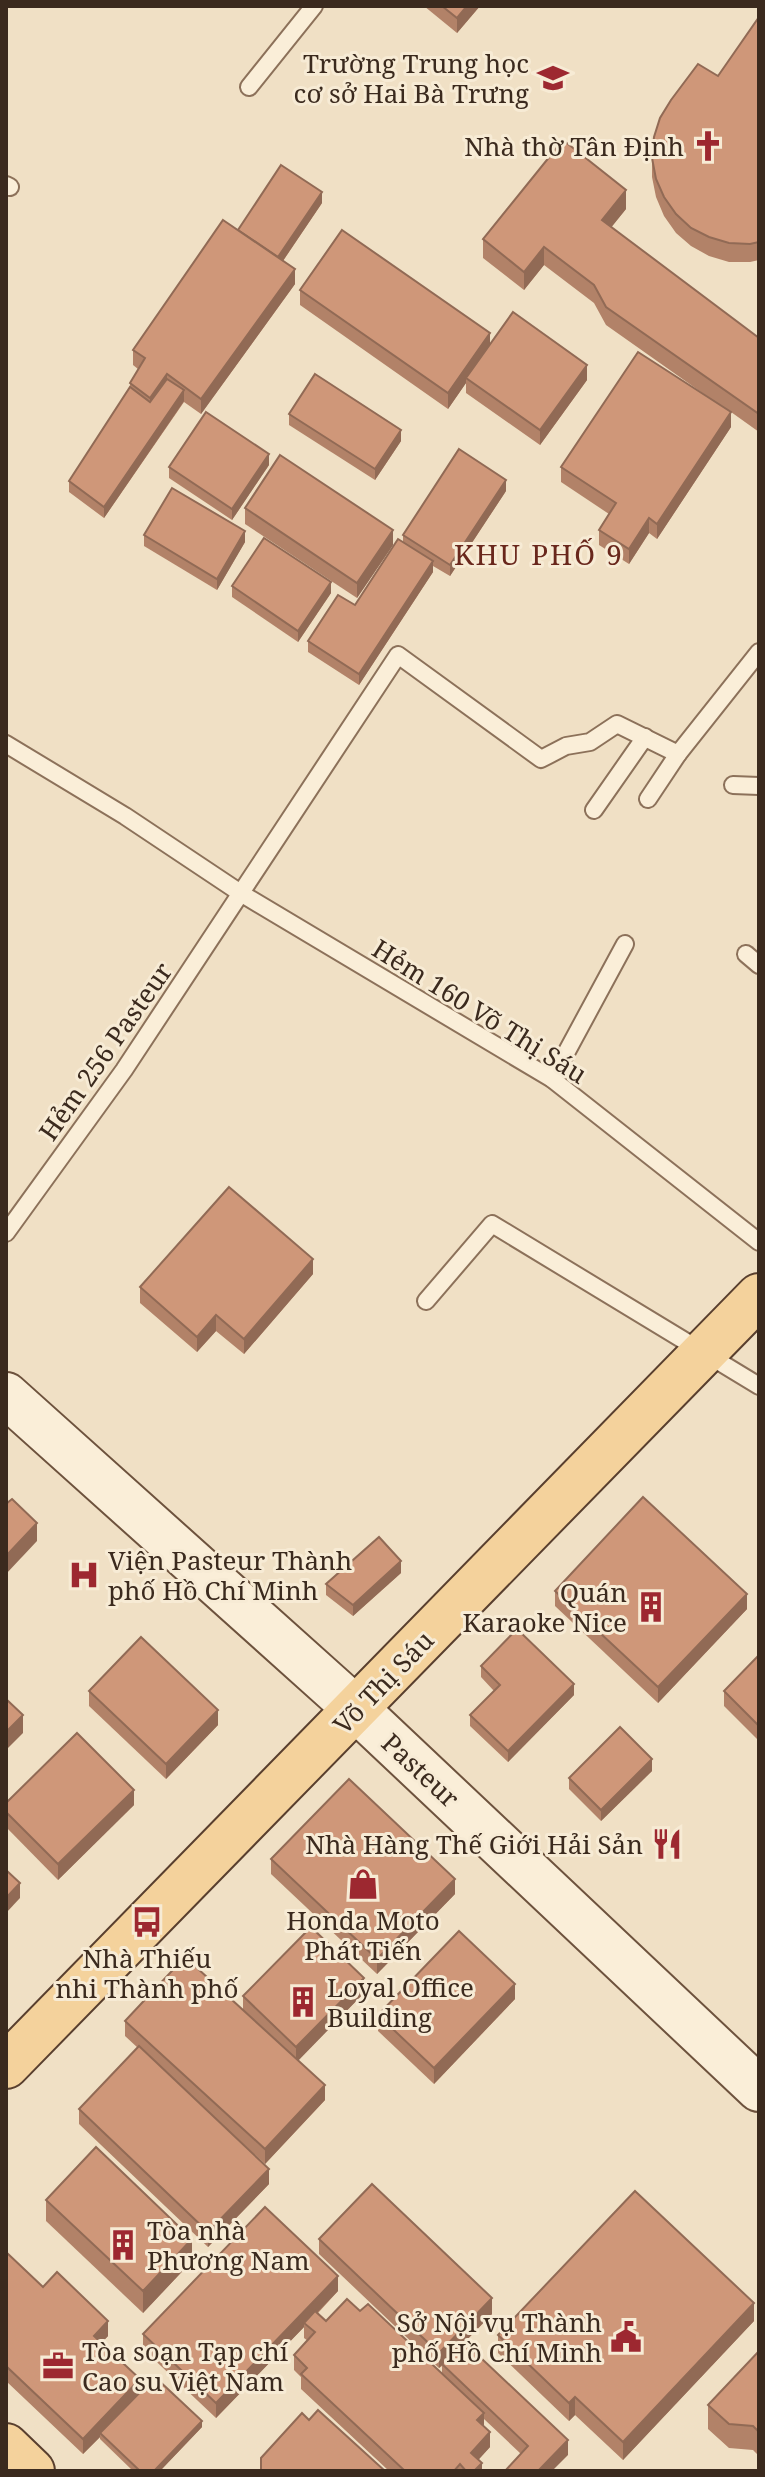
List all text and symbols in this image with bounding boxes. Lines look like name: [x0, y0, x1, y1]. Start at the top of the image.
place label: Trường Trung học cơ sở Hai Bà Trưng: [294, 45, 529, 111]
school or university icon: Trường Trung học cơ sở Hai Bà Trưng: [536, 61, 570, 95]
place label: Nhà thờ Tân Định: [464, 128, 684, 164]
church icon: Nhà thờ Tân Định: [691, 129, 725, 163]
district label: KHU PHỐ 9: [454, 535, 624, 573]
street label: Hẻm 160 Võ Thị Sáu: [366, 930, 594, 1092]
street label: Hẻm 256 Pasteur: [30, 955, 180, 1147]
place label: Viện Pasteur Thành phố Hồ Chí Minh: [108, 1542, 352, 1608]
hospital icon: Viện Pasteur Thành phố Hồ Chí Minh: [67, 1558, 101, 1592]
place label: Quán Karaoke Nice: [463, 1574, 627, 1640]
building icon: Quán Karaoke Nice: [634, 1590, 668, 1624]
street label: Võ Thị Sáu: [325, 1623, 441, 1741]
street label: Pasteur: [374, 1725, 468, 1815]
place label: Nhà Hàng Thế Giới Hải Sản: [305, 1826, 643, 1862]
restaurant icon: Nhà Hàng Thế Giới Hải Sản: [650, 1827, 684, 1861]
shop icon: Honda Moto Phát Tiến: [346, 1867, 380, 1901]
place label: Honda Moto Phát Tiến: [286, 1902, 440, 1968]
bus stop icon: Nhà Thiếu nhi Thành phố: [130, 1905, 164, 1939]
place label: Nhà Thiếu nhi Thành phố: [56, 1940, 238, 2006]
place label: Loyal Office Building: [327, 1969, 474, 2035]
building icon: Loyal Office Building: [286, 1985, 320, 2019]
place label: Tòa nhà Phương Nam: [147, 2212, 310, 2278]
building icon: Tòa nhà Phương Nam: [106, 2228, 140, 2262]
place label: Sở Nội vụ Thành phố Hồ Chí Minh: [392, 2304, 602, 2370]
public building icon: Sở Nội vụ Thành phố Hồ Chí Minh: [609, 2320, 643, 2354]
place label: Tòa soạn Tạp chí Cao su Việt Nam: [82, 2333, 289, 2399]
office icon: Tòa soạn Tạp chí Cao su Việt Nam: [41, 2349, 75, 2383]

